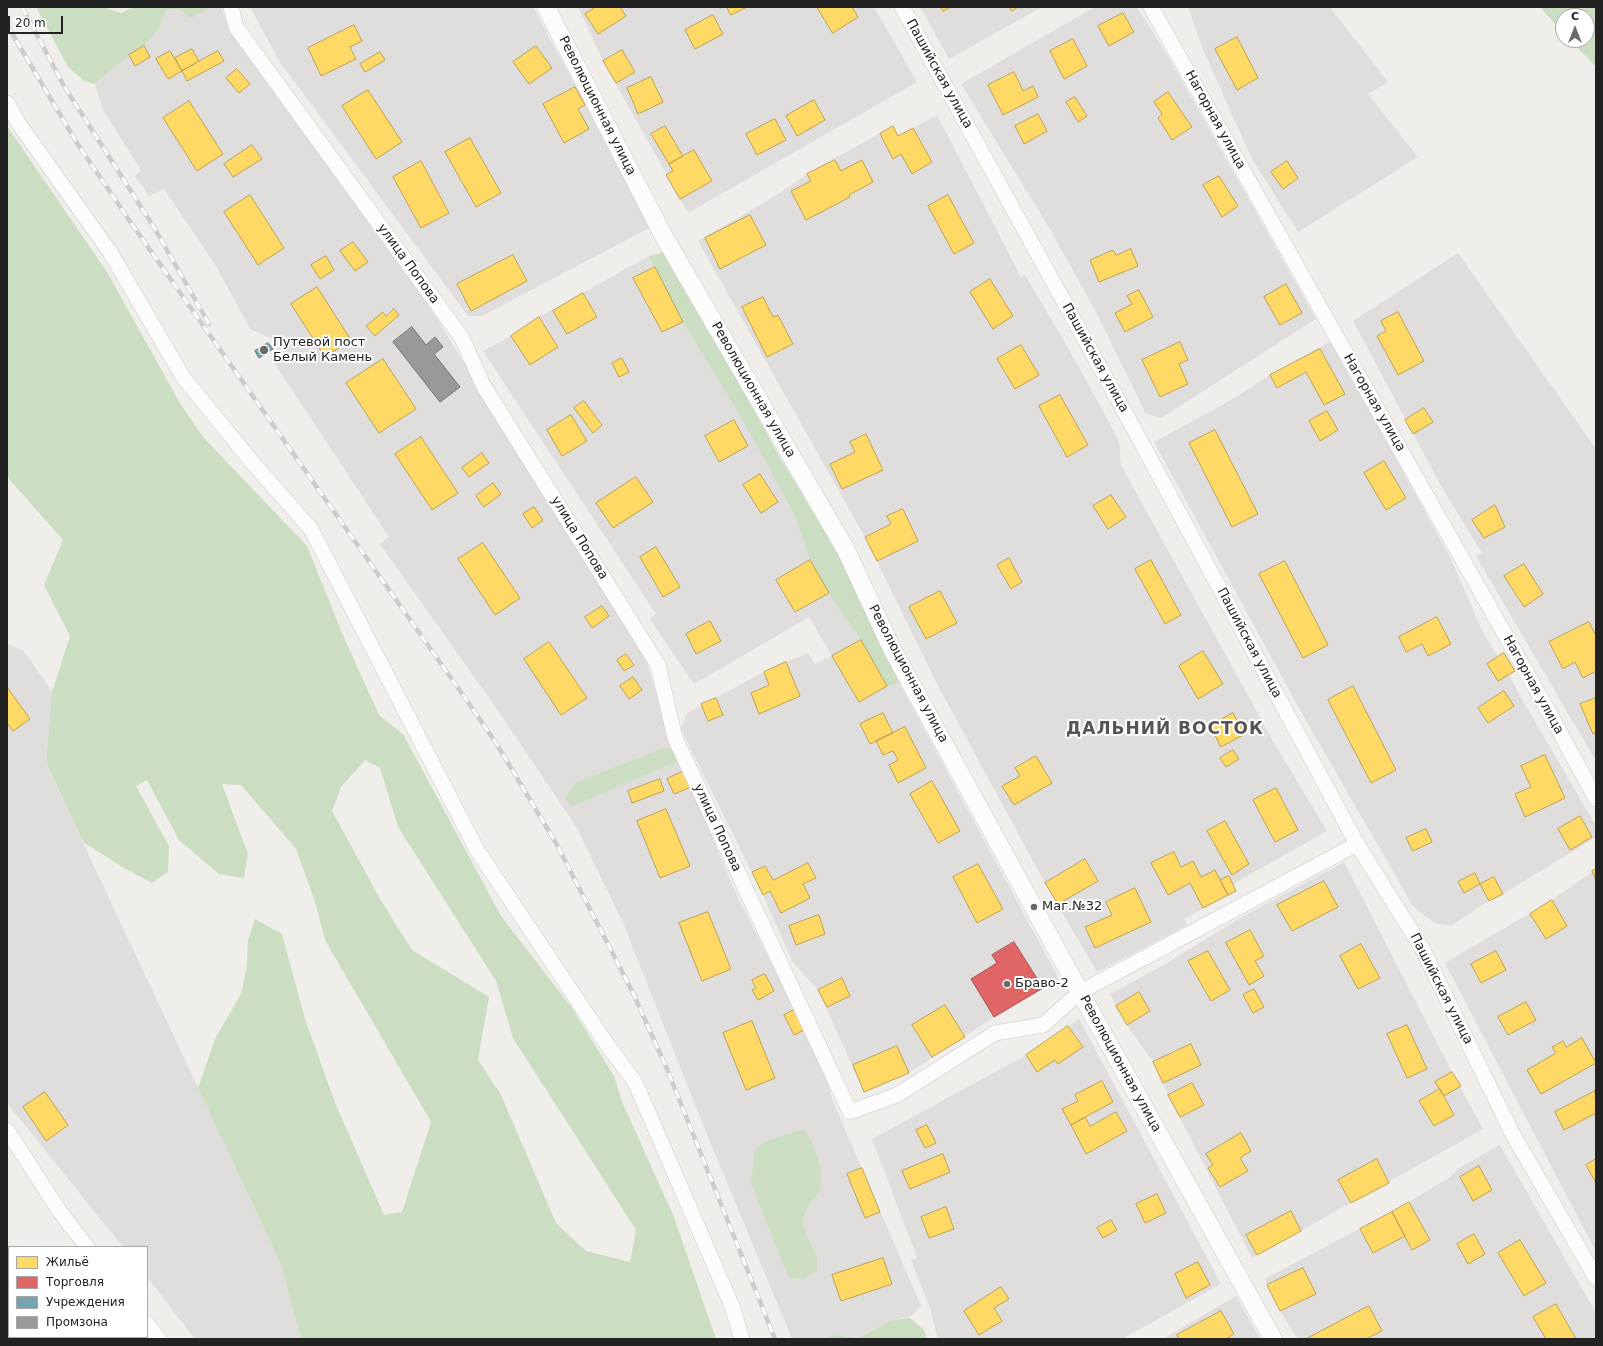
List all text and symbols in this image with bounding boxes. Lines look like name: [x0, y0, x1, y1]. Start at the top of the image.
scale bar: [10, 8, 65, 34]
north arrow: [1555, 8, 1595, 48]
text: С: [1571, 10, 1579, 23]
text: 20 m: [15, 16, 46, 30]
street label: Пашийская улица: [902, 17, 976, 131]
street label: Революционная улица: [555, 34, 639, 178]
street label: Нагорная улица: [1181, 68, 1249, 172]
street label: улица Попова: [374, 221, 442, 307]
street label: Пашийская улица: [1058, 301, 1132, 415]
street label: Революционная улица: [708, 319, 798, 461]
place label: Путевой пост Белый Камень: [273, 335, 372, 366]
marker: Путевой пост Белый Камень: [258, 344, 270, 356]
street label: Нагорная улица: [1340, 351, 1408, 455]
street label: улица Попова: [547, 493, 611, 583]
street label: Пашийская улица: [1213, 585, 1285, 701]
street label: Революционная улица: [865, 602, 951, 746]
street label: Нагорная улица: [1499, 633, 1567, 737]
district label: ДАЛЬНИЙ ВОСТОК: [1066, 720, 1264, 740]
street label: улица Попова: [690, 782, 744, 874]
place label: Маг.№32: [1042, 899, 1102, 915]
marker: Маг.№32: [1029, 902, 1039, 912]
street label: Пашийская улица: [1406, 931, 1476, 1047]
place label: Браво-2: [1015, 976, 1069, 992]
marker: Браво-2: [1002, 979, 1012, 989]
street label: Революционная улица: [1076, 993, 1164, 1135]
legend: [8, 1246, 148, 1338]
text: Жильё: [46, 1255, 89, 1269]
text: Торговля: [46, 1275, 104, 1289]
text: Учреждения: [46, 1295, 125, 1309]
text: Промзона: [46, 1315, 108, 1329]

